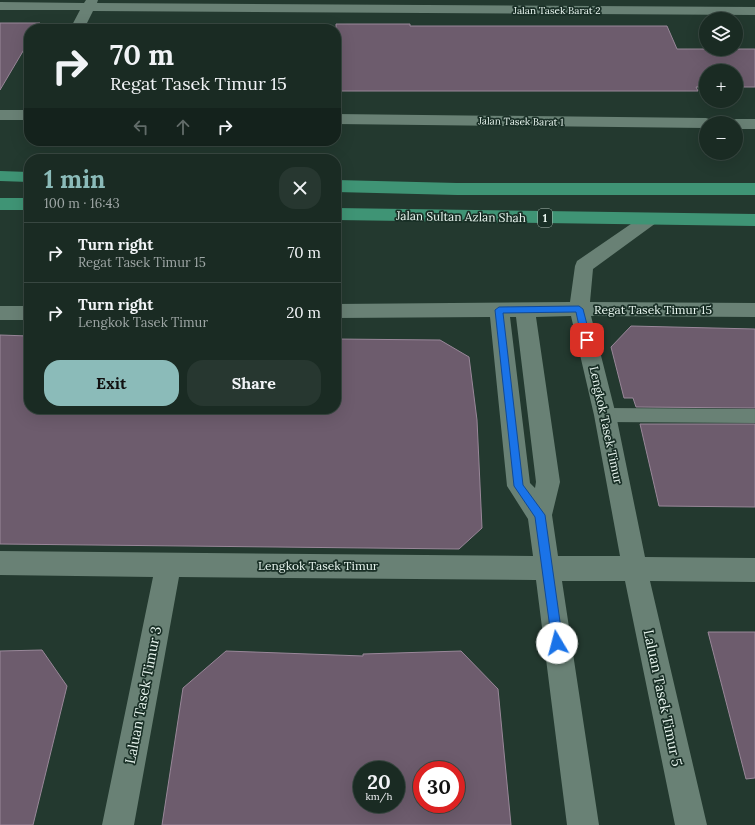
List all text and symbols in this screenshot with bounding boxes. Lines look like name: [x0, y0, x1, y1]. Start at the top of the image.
street label: Jalan Tasek Barat 2: [512, 4, 601, 17]
map controls: [699, 12, 743, 160]
button: layers: [699, 12, 743, 56]
text: 70 m: [110, 37, 174, 73]
icon: right: [44, 40, 96, 92]
button: +: [699, 64, 743, 108]
text: Regat Tasek Timur 15: [110, 72, 287, 95]
street label: Jalan Tasek Barat 1: [477, 114, 564, 129]
icon: left: [130, 116, 152, 138]
icon: ahead: [172, 116, 194, 138]
icon: right: [214, 116, 236, 138]
button: −: [699, 116, 743, 160]
text: 1 min: [44, 164, 105, 195]
button: close: [279, 167, 321, 209]
text: 100 m · 16:43: [44, 195, 120, 212]
street label: Jalan Sultan Azlan Shah: [395, 208, 526, 225]
road number: 1: [538, 209, 552, 227]
text: Turn right: [78, 235, 154, 254]
icon: right: [44, 242, 66, 264]
text: 70 m: [287, 243, 321, 262]
text: Regat Tasek Timur 15: [78, 254, 206, 271]
text: Turn right: [78, 295, 154, 314]
icon: right: [44, 302, 66, 324]
street label: Regat Tasek Timur 15: [594, 302, 712, 317]
text: 20 m: [286, 303, 321, 322]
text: Lengkok Tasek Timur: [78, 314, 208, 331]
pin: [570, 323, 604, 357]
icon: arrive: [576, 329, 598, 351]
button: Exit: [44, 360, 179, 406]
button: Share: [187, 360, 321, 406]
street label: Lengkok Tasek Timur: [587, 365, 626, 486]
street label: Lengkok Tasek Timur: [258, 558, 379, 573]
position arrow: [536, 622, 578, 664]
street label: Laluan Tasek Timur 3: [121, 625, 165, 765]
street label: Laluan Tasek Timur 5: [640, 628, 686, 768]
speed limit sign: 30: [413, 761, 465, 813]
text: 20: [367, 769, 391, 794]
text: km/h: [365, 790, 393, 803]

